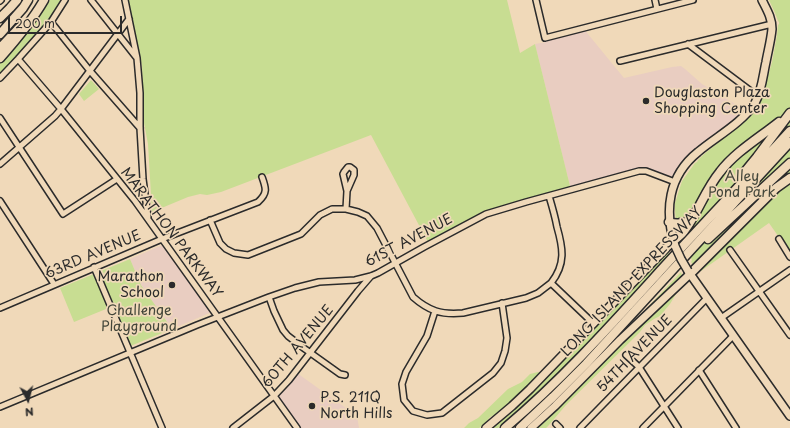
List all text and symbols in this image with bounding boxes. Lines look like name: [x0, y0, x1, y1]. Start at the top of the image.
scale bar: [10, 8, 124, 34]
text: 200 m: [15, 14, 55, 32]
place label: Douglaston Plaza Shopping Center: [654, 85, 770, 118]
marker: Douglaston Plaza Shopping Center: [641, 96, 651, 106]
street label: MARATHON PARKWAY: [117, 165, 225, 301]
park label: Alley Pond Park: [708, 169, 776, 202]
street label: LONG ISLAND EXPRESSWAY: [558, 204, 706, 360]
street label: 61ST AVENUE: [362, 211, 456, 271]
street label: 63RD AVENUE: [42, 227, 144, 283]
place label: Marathon School: [97, 269, 164, 302]
marker: Marathon School: [167, 280, 177, 290]
street label: 60TH AVENUE: [259, 302, 337, 392]
park label: Challenge Playground: [101, 303, 177, 336]
street label: 54TH AVENUE: [594, 312, 676, 396]
north arrow: [8, 380, 48, 420]
place label: P.S. 211Q North Hills: [320, 390, 392, 422]
marker: P.S. 211Q North Hills: [307, 401, 317, 411]
text: N: [24, 403, 35, 421]

